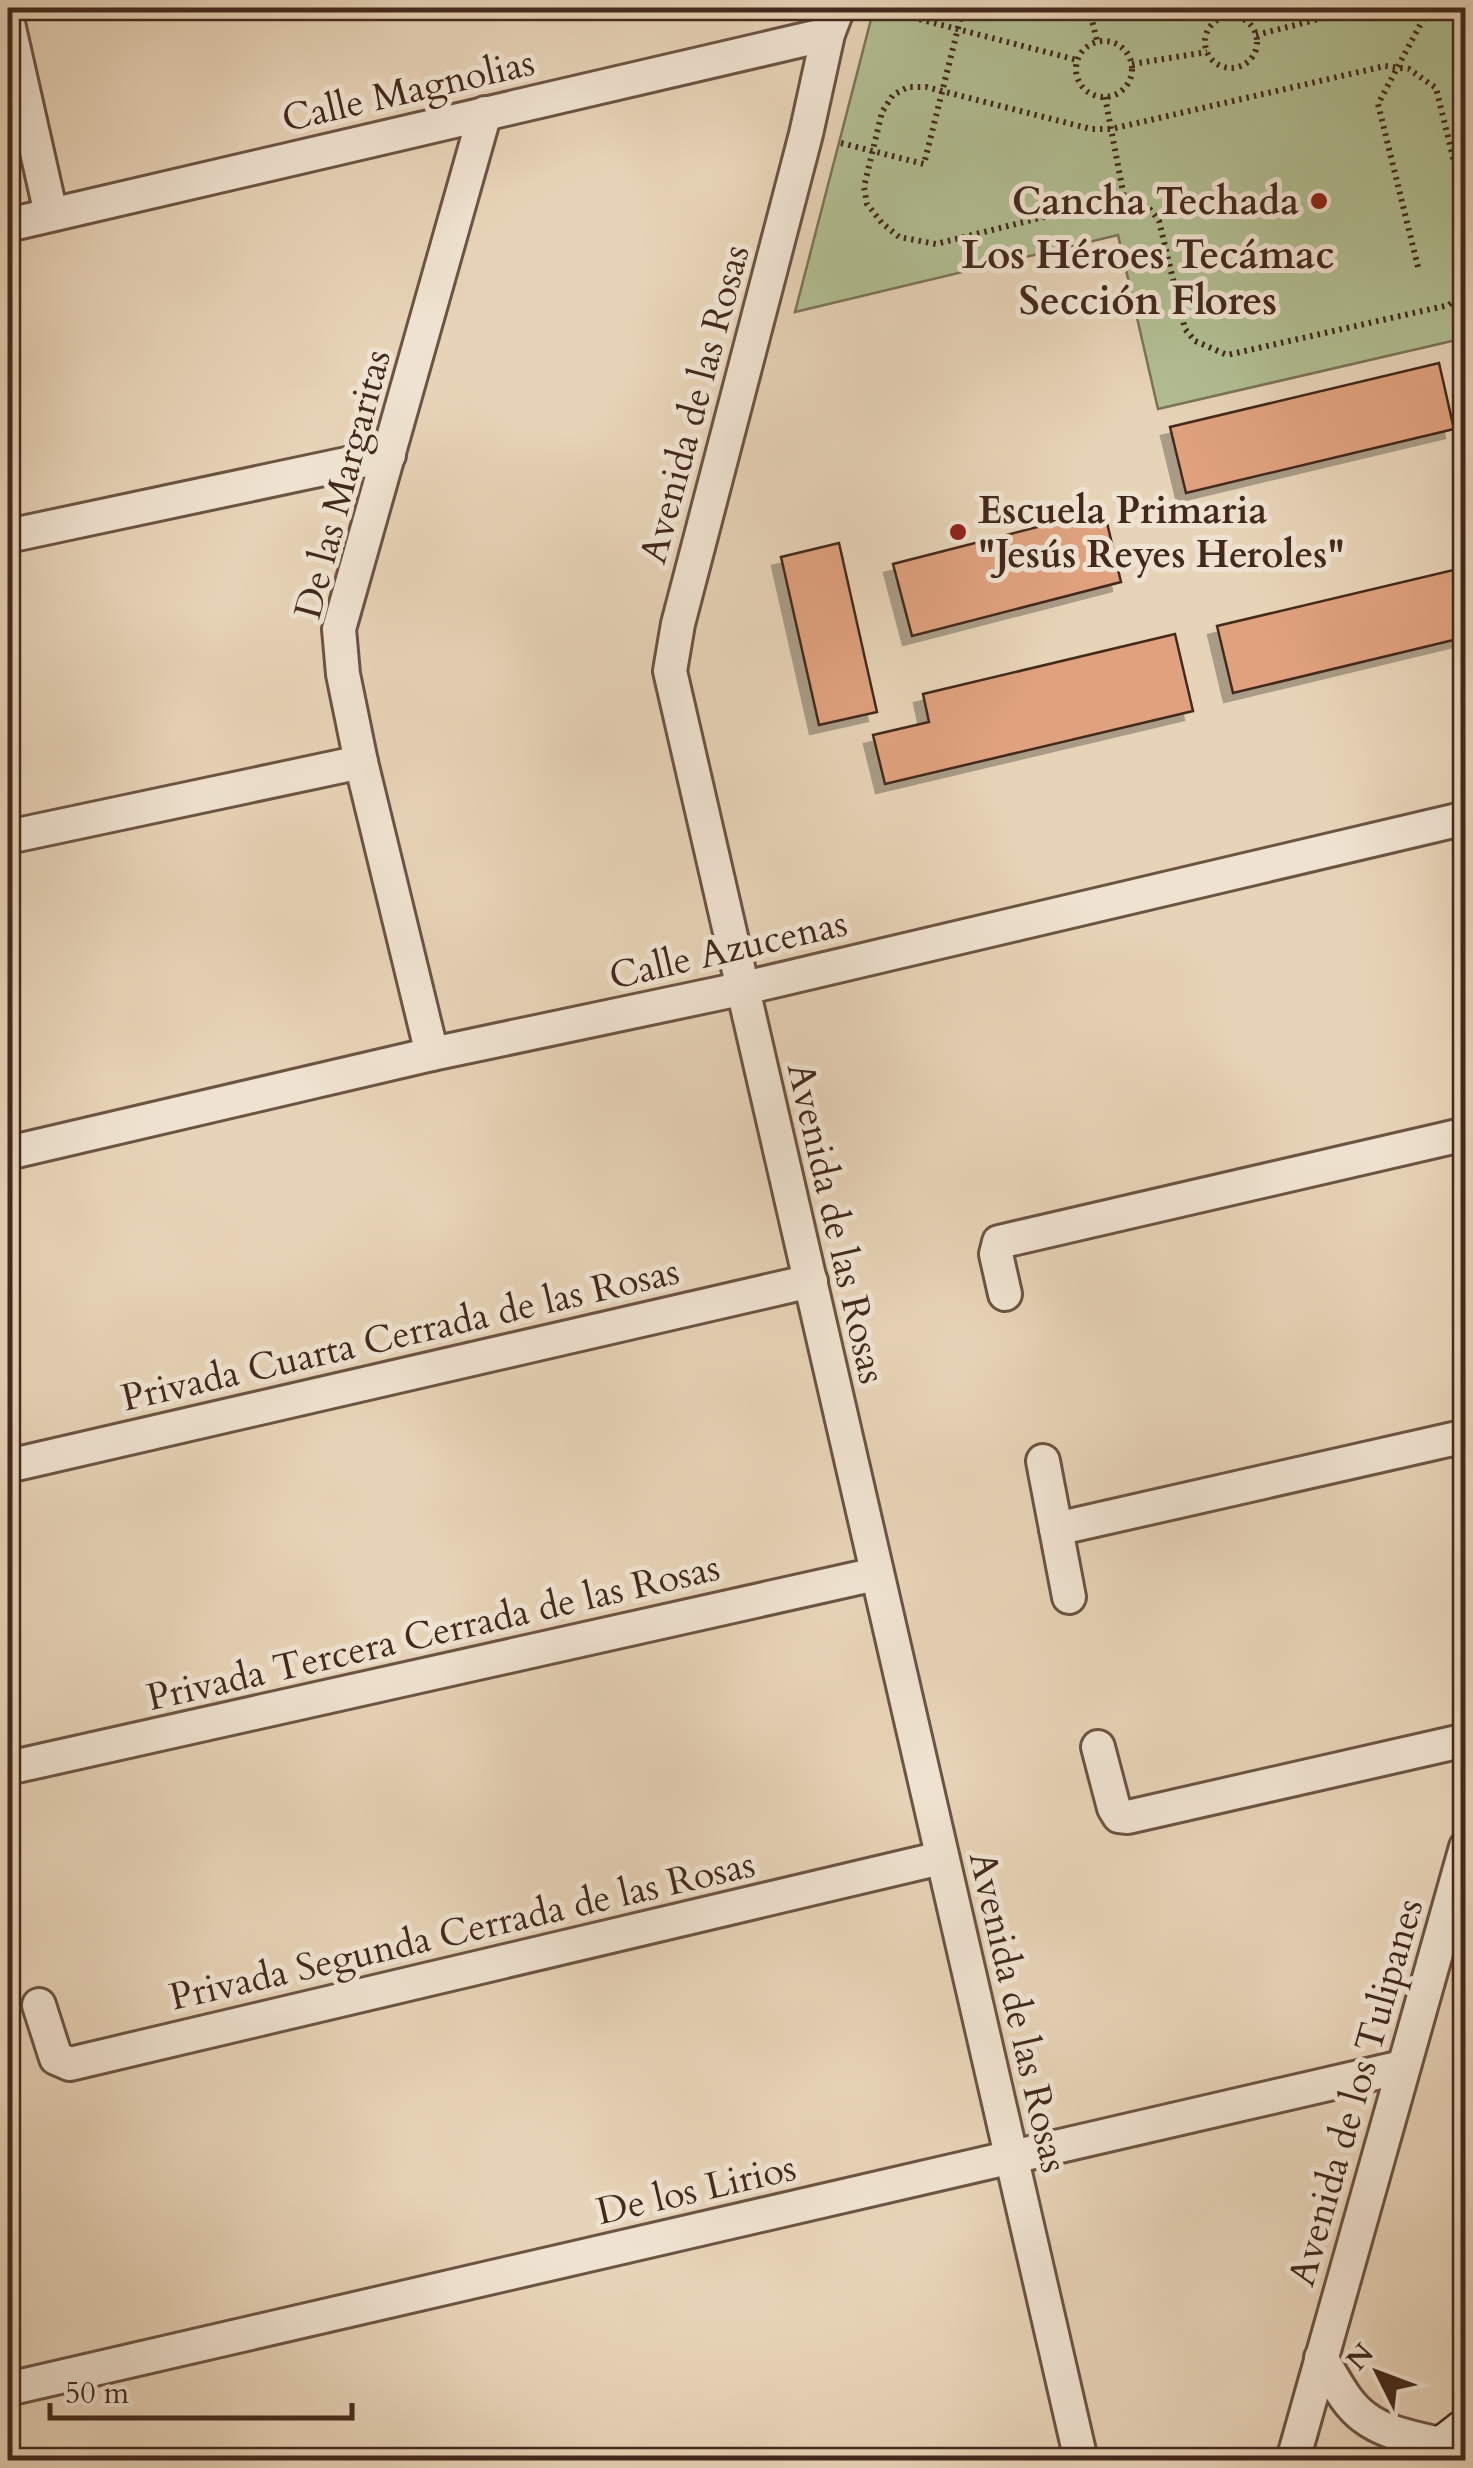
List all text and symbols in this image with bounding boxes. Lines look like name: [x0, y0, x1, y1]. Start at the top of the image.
street label: Calle Magnolias: [277, 37, 539, 145]
place label: Cancha Techada: [1012, 176, 1299, 228]
marker: Cancha Techada: [1308, 190, 1330, 212]
district label: Los Héroes Tecámac Sección Flores: [962, 228, 1334, 329]
street label: Avenida de las Rosas: [627, 239, 763, 569]
street label: De las Margaritas: [282, 344, 404, 625]
place label: Escuela Primaria "Jesús Reyes Heroles": [978, 485, 1345, 581]
marker: Escuela Primaria "Jesús Reyes Heroles": [947, 521, 969, 543]
street label: Calle Azucenas: [604, 897, 852, 1003]
street label: Avenida de las Rosas: [774, 1058, 898, 1389]
street label: Privada Cuarta Cerrada de las Rosas: [116, 1245, 684, 1425]
street label: Privada Tercera Cerrada de las Rosas: [142, 1542, 725, 1724]
street label: Privada Segunda Cerrada de las Rosas: [164, 1838, 760, 2024]
street label: Avenida de las Rosas: [956, 1847, 1080, 2178]
street label: Avenida de los Tulipanes: [1276, 1892, 1436, 2292]
street label: De los Lirios: [592, 2142, 801, 2238]
north arrow: [1328, 2323, 1428, 2423]
text: N: [1338, 2335, 1382, 2379]
scale bar: [50, 2358, 352, 2420]
text: 50 m: [65, 2373, 130, 2414]

